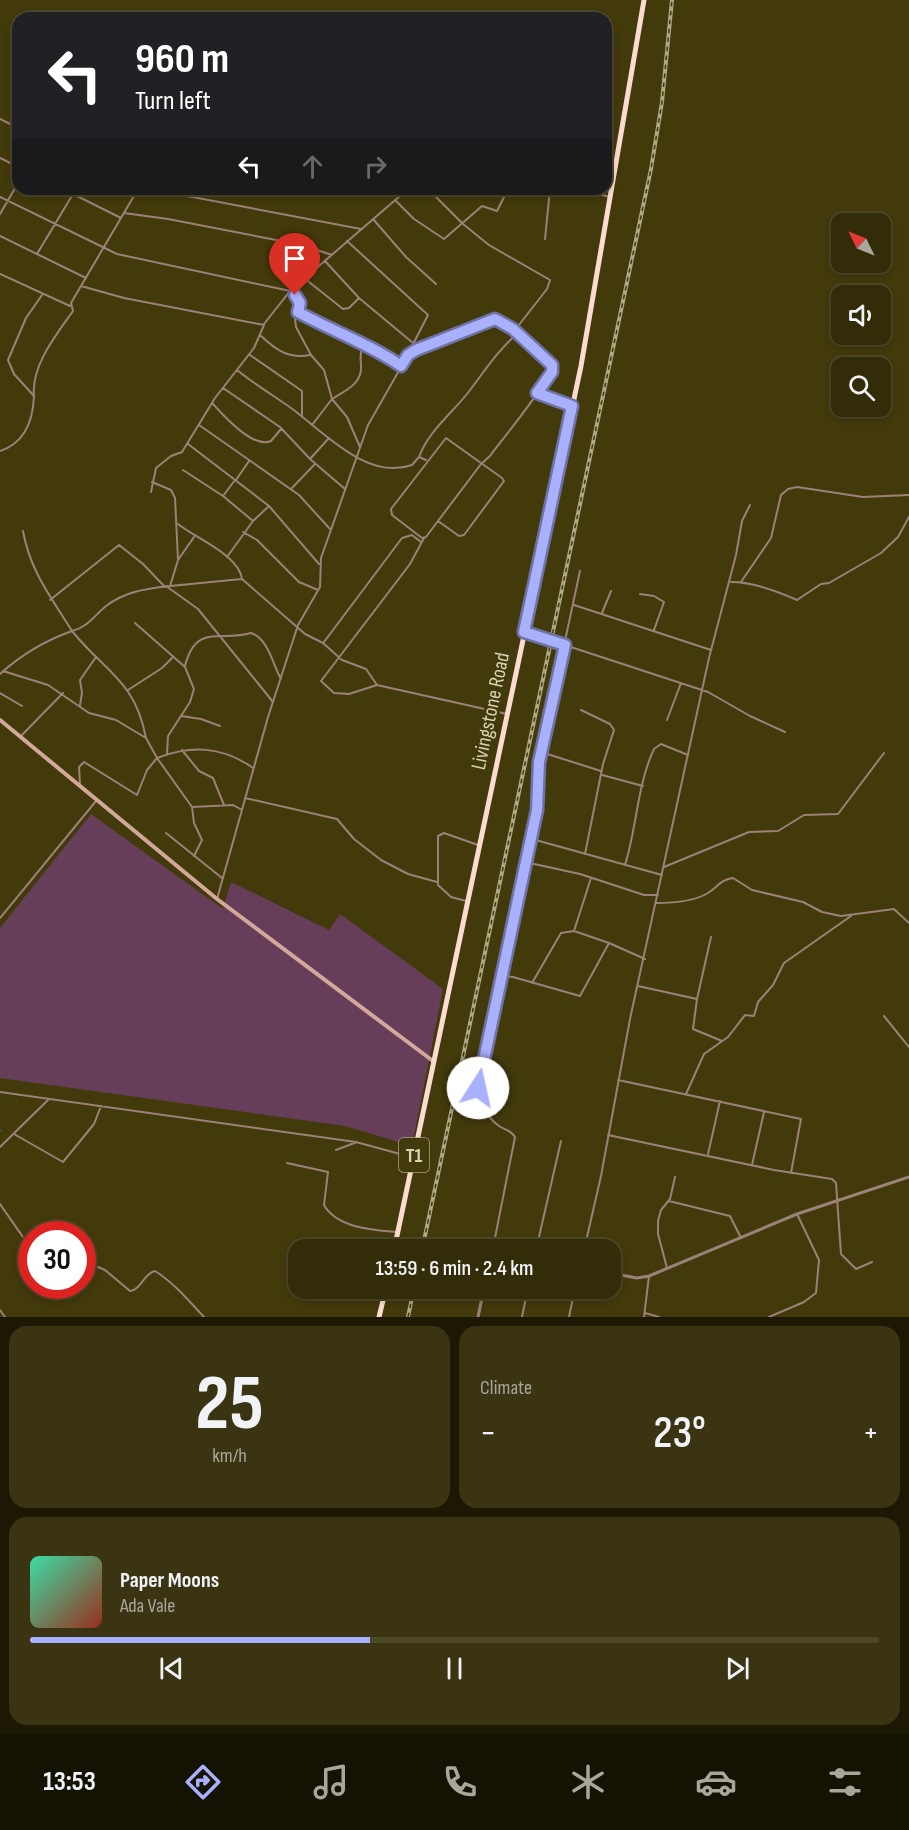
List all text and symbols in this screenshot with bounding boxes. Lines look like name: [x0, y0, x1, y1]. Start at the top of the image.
text: 960 m: [135, 34, 229, 85]
icon: left: [36, 36, 114, 114]
text: Turn left: [135, 85, 211, 117]
icon: left: [233, 150, 266, 183]
icon: ahead: [296, 150, 329, 183]
icon: right: [359, 150, 392, 183]
north arrow: [831, 213, 891, 273]
map controls: [831, 213, 891, 417]
pin: [269, 233, 320, 295]
icon: arrive: [278, 242, 311, 275]
button: sound: [831, 285, 891, 345]
button: search: [831, 357, 891, 417]
street label: Livingstone Road: [466, 650, 515, 772]
position arrow: [446, 1056, 510, 1120]
road number: T1: [399, 1138, 429, 1172]
speed limit sign: 30: [18, 1221, 96, 1299]
text: 13:59 · 6 min · 2.4 km: [376, 1255, 533, 1282]
text: 25: [195, 1358, 264, 1451]
text: Climate: [480, 1376, 532, 1400]
text: 23°: [653, 1406, 706, 1461]
text: −: [480, 1413, 496, 1453]
text: +: [863, 1413, 879, 1453]
text: km/h: [212, 1444, 247, 1468]
text: Paper Moons: [120, 1567, 219, 1594]
text: Ada Vale: [120, 1594, 175, 1618]
icon: previous: [155, 1652, 188, 1685]
icon: pause: [438, 1652, 471, 1685]
icon: next: [721, 1652, 754, 1685]
icon: directions: [182, 1761, 224, 1803]
icon: music: [310, 1761, 352, 1803]
icon: phone: [439, 1761, 481, 1803]
icon: climate: [567, 1761, 609, 1803]
icon: car: [695, 1761, 737, 1803]
icon: filters: [824, 1761, 866, 1803]
text: 13:53: [43, 1766, 96, 1798]

